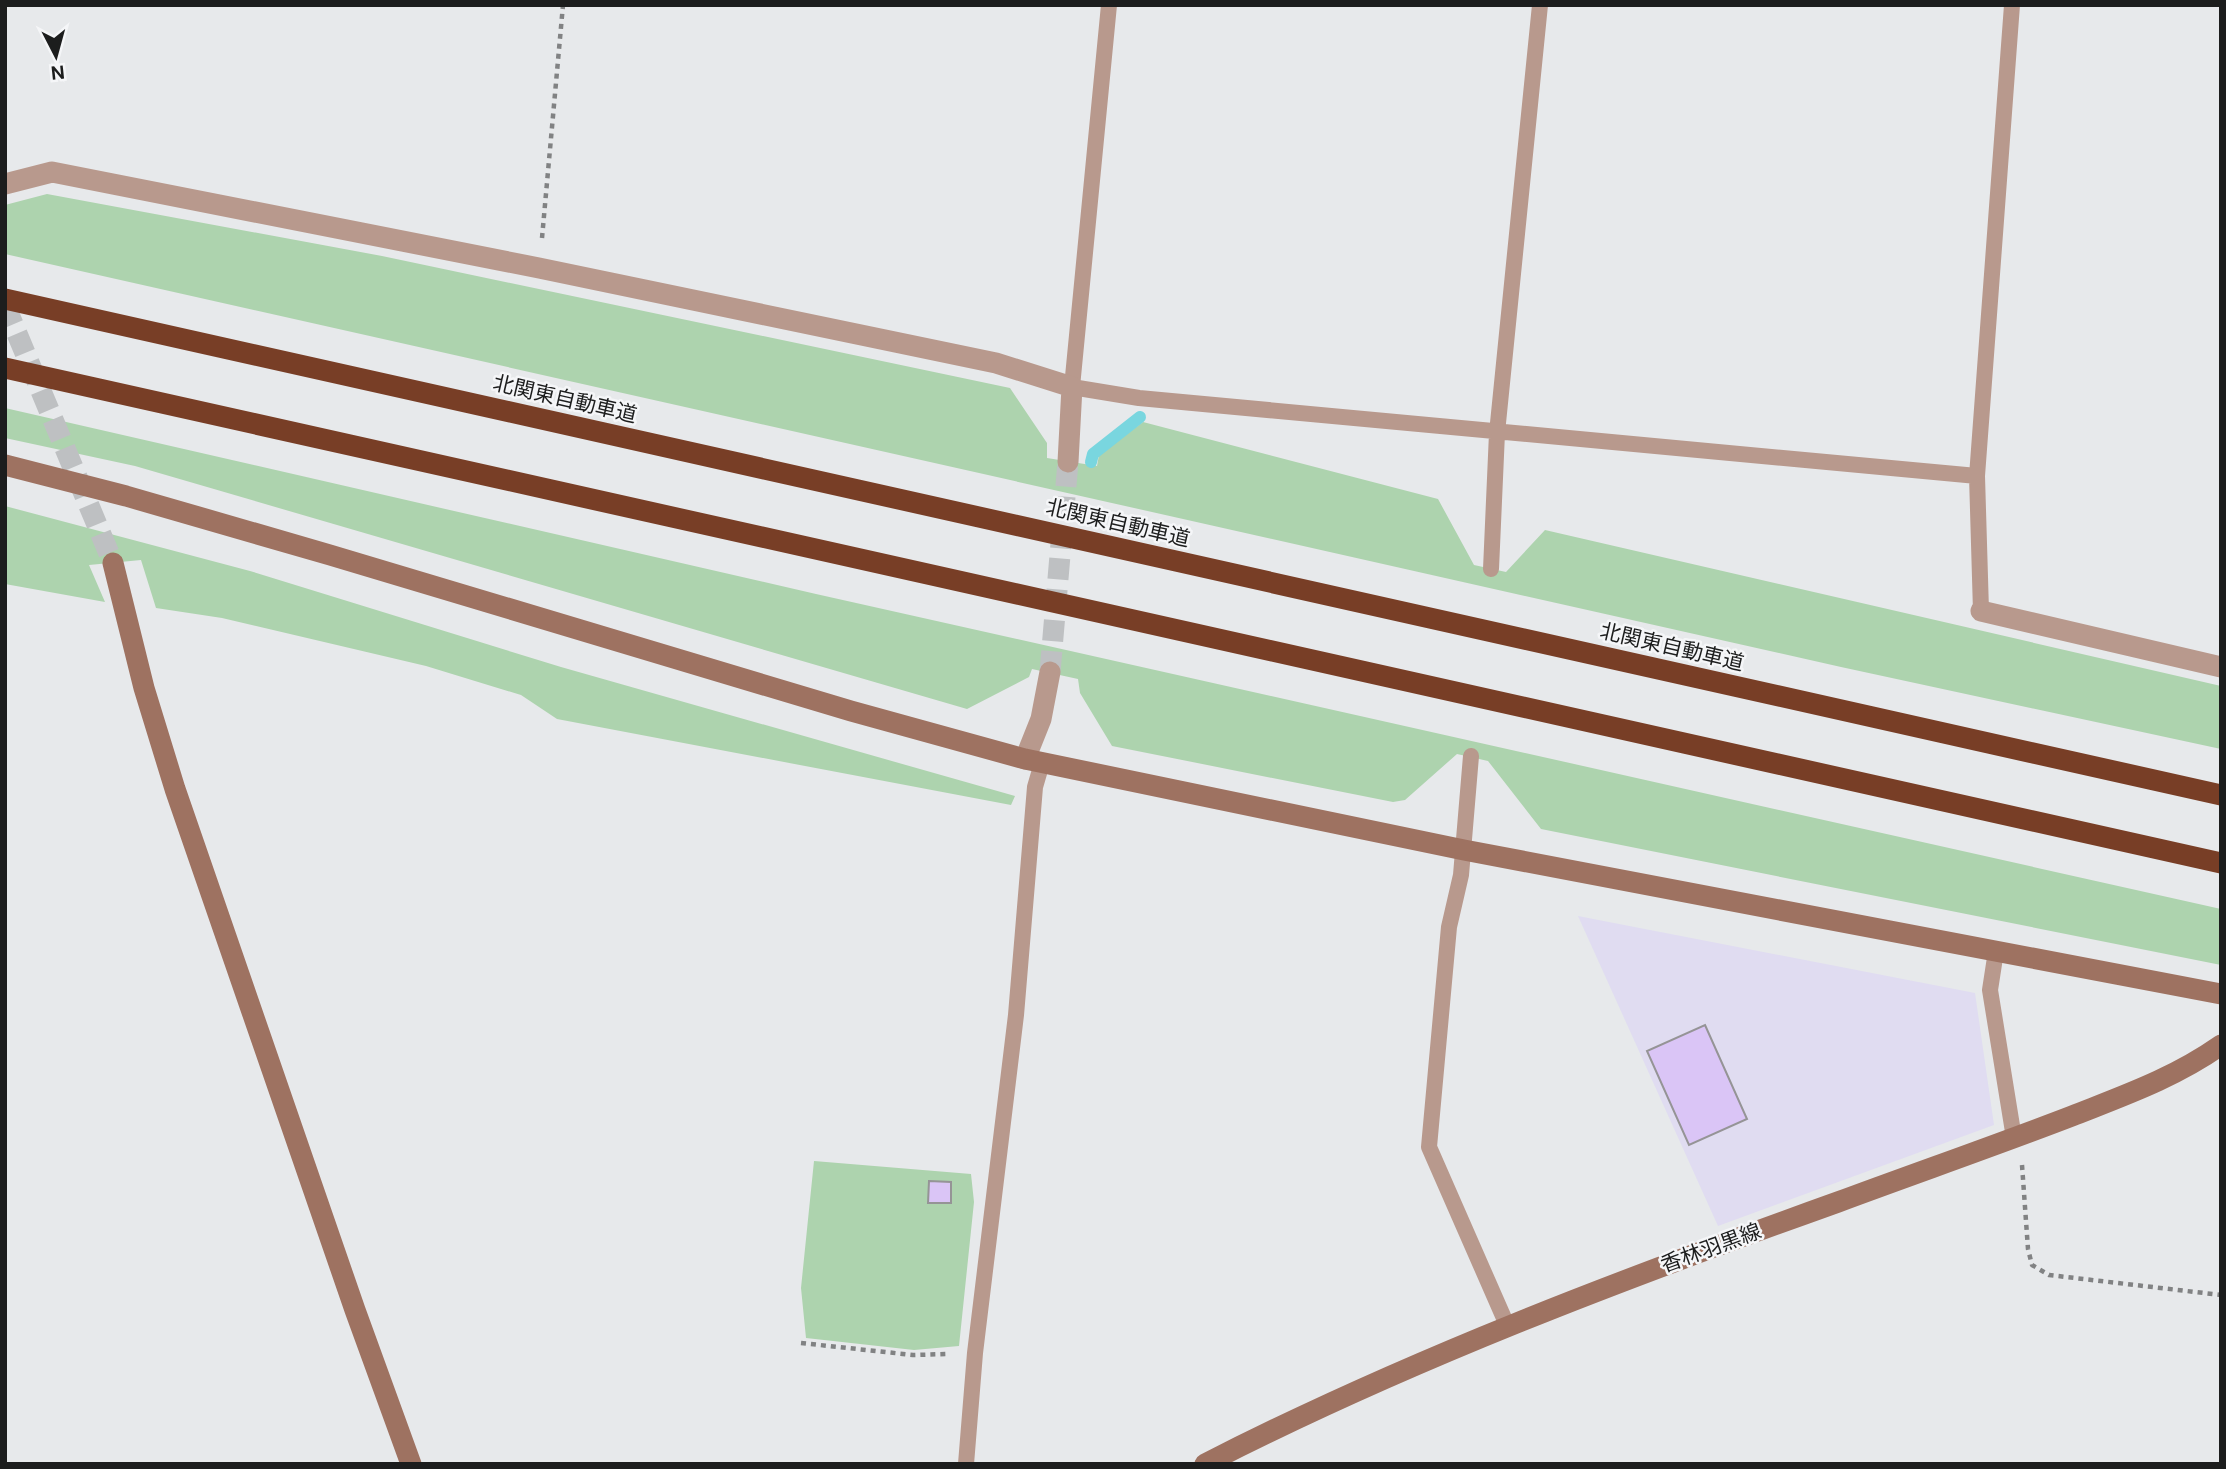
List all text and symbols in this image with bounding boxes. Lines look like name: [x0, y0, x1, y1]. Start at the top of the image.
north arrow: [21, 21, 91, 91]
text: N: [50, 59, 66, 86]
street label: 北関東自動車道: [490, 369, 640, 429]
street label: 北関東自動車道: [1043, 493, 1193, 553]
street label: 北関東自動車道: [1597, 617, 1747, 677]
street label: 香林羽黒線: [1657, 1217, 1765, 1279]

